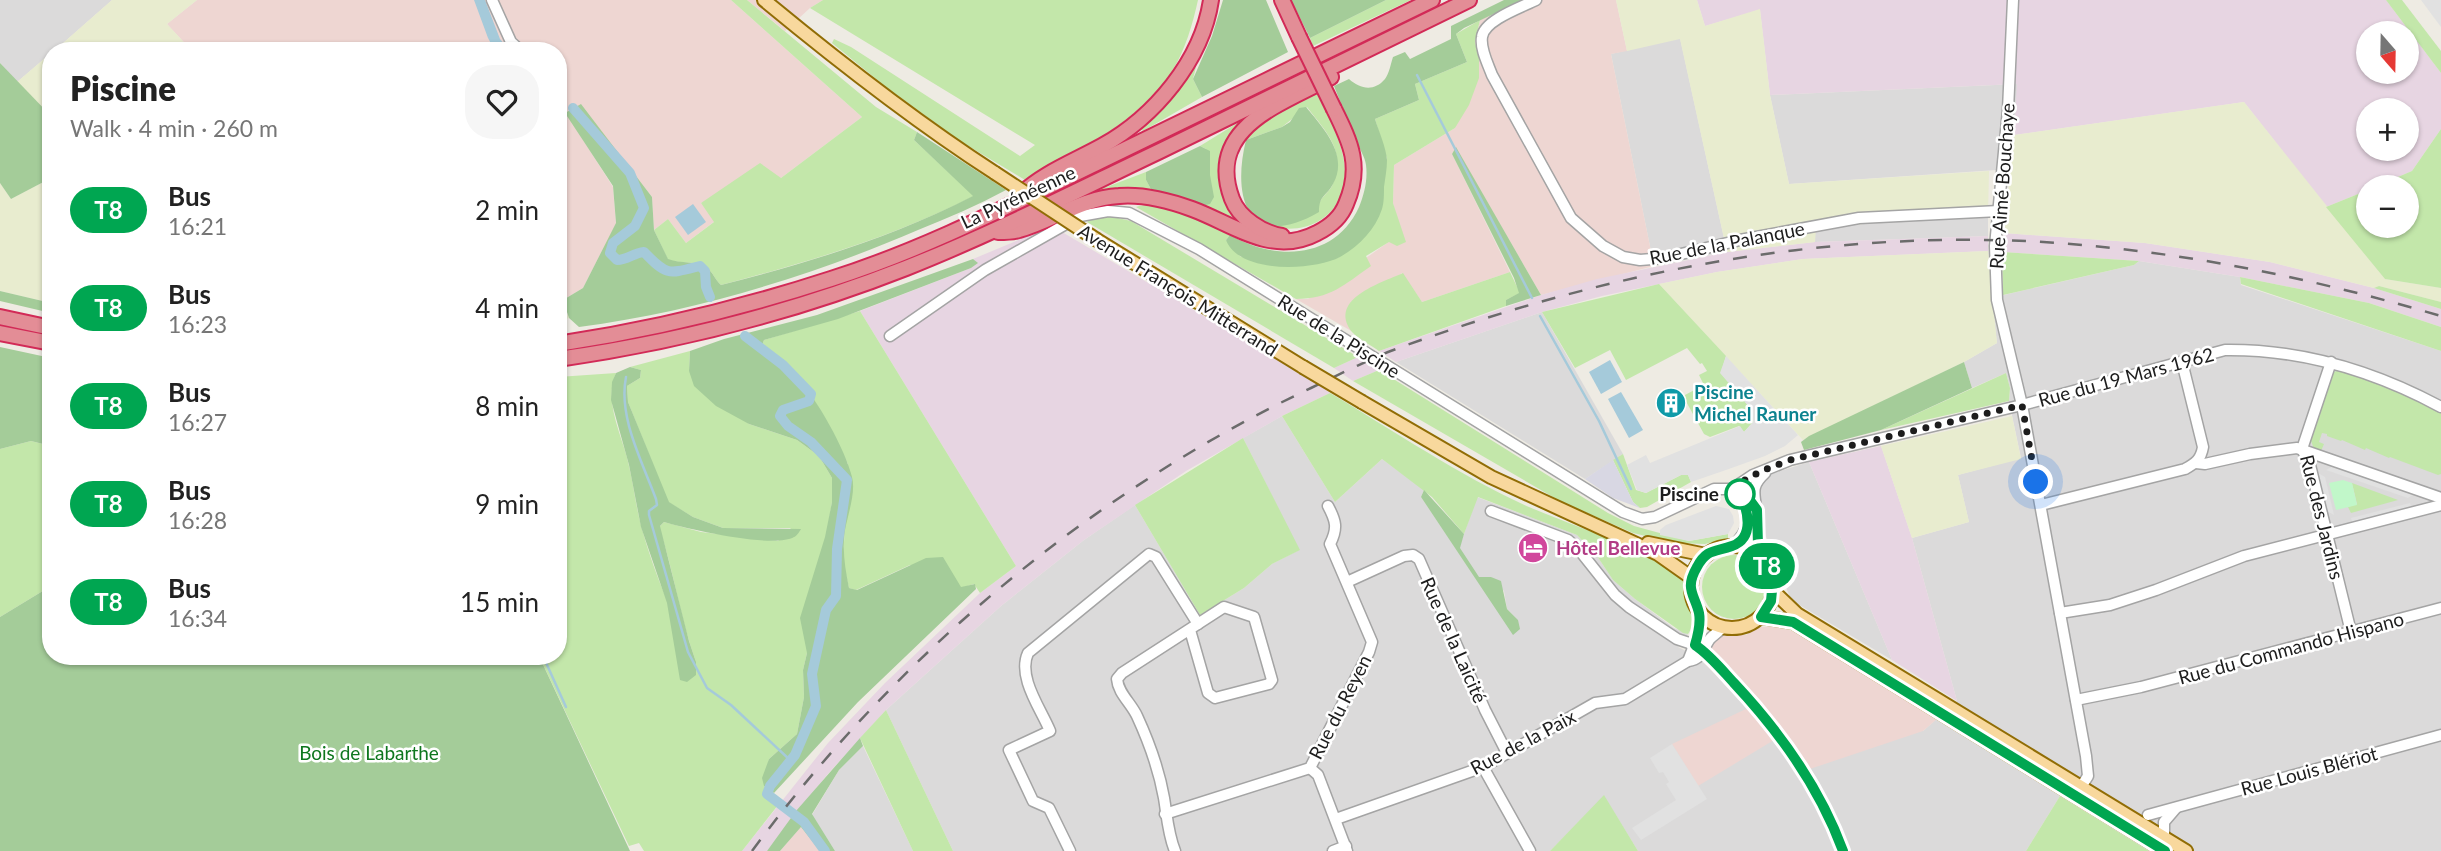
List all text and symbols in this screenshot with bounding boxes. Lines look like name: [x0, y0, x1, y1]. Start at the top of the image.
north arrow: [2356, 21, 2418, 84]
map controls: [2356, 21, 2419, 238]
button: heart: [465, 65, 539, 139]
text: Piscine: [70, 68, 176, 108]
button: +: [2356, 98, 2419, 161]
street label: Rue Aimé Bouchaye: [1984, 102, 2019, 270]
text: Walk · 4 min · 260 m: [70, 114, 278, 142]
street label: La Pyrénéenne: [957, 160, 1079, 233]
button: −: [2356, 175, 2419, 238]
text: Bus: [168, 180, 211, 212]
text: 2 min: [475, 194, 539, 226]
text: T8: [94, 195, 123, 224]
text: 16:21: [168, 212, 227, 240]
street label: Rue de la Palanque: [1647, 216, 1806, 269]
street label: Avenue François Mitterrand: [1074, 219, 1282, 361]
text: Bus: [168, 278, 211, 310]
street label: Rue de la Piscine: [1274, 289, 1405, 382]
text: 4 min: [475, 292, 539, 324]
text: T8: [94, 293, 123, 322]
text: 16:23: [168, 310, 227, 338]
street label: Rue du 19 Mars 1962: [2036, 342, 2216, 411]
text: Bus: [168, 376, 211, 408]
place label: Piscine Michel Rauner: [1694, 380, 1817, 425]
building icon: Piscine Michel Rauner: [1654, 386, 1688, 420]
text: 8 min: [475, 390, 539, 422]
text: T8: [94, 391, 123, 420]
text: 16:27: [168, 408, 227, 436]
street label: Rue des Jardins: [2296, 452, 2349, 582]
your location: [2018, 464, 2053, 499]
text: Bus: [168, 474, 211, 506]
marker: Piscine: [1725, 479, 1755, 509]
place label: Piscine: [1659, 482, 1719, 505]
text: 9 min: [475, 488, 539, 520]
text: T8: [94, 489, 123, 518]
text: 16:28: [168, 506, 227, 534]
hotel icon: Hôtel Bellevue: [1516, 531, 1550, 565]
place label: Hôtel Bellevue: [1556, 536, 1680, 559]
line badge: T8: [1736, 543, 1798, 589]
text: T8: [1753, 551, 1781, 580]
text: Bus: [168, 572, 211, 604]
street label: Rue de la Laicité: [1416, 573, 1493, 706]
text: 15 min: [460, 586, 539, 618]
text: T8: [94, 587, 123, 616]
text: 16:34: [168, 604, 227, 632]
street label: Rue du Commando Hispano: [2176, 606, 2406, 689]
street label: Rue du Reyen: [1303, 651, 1376, 763]
street label: Rue de la Paix: [1466, 704, 1580, 779]
park label: Bois de Labarthe: [299, 741, 439, 764]
street label: Rue Louis Blériot: [2238, 741, 2380, 800]

